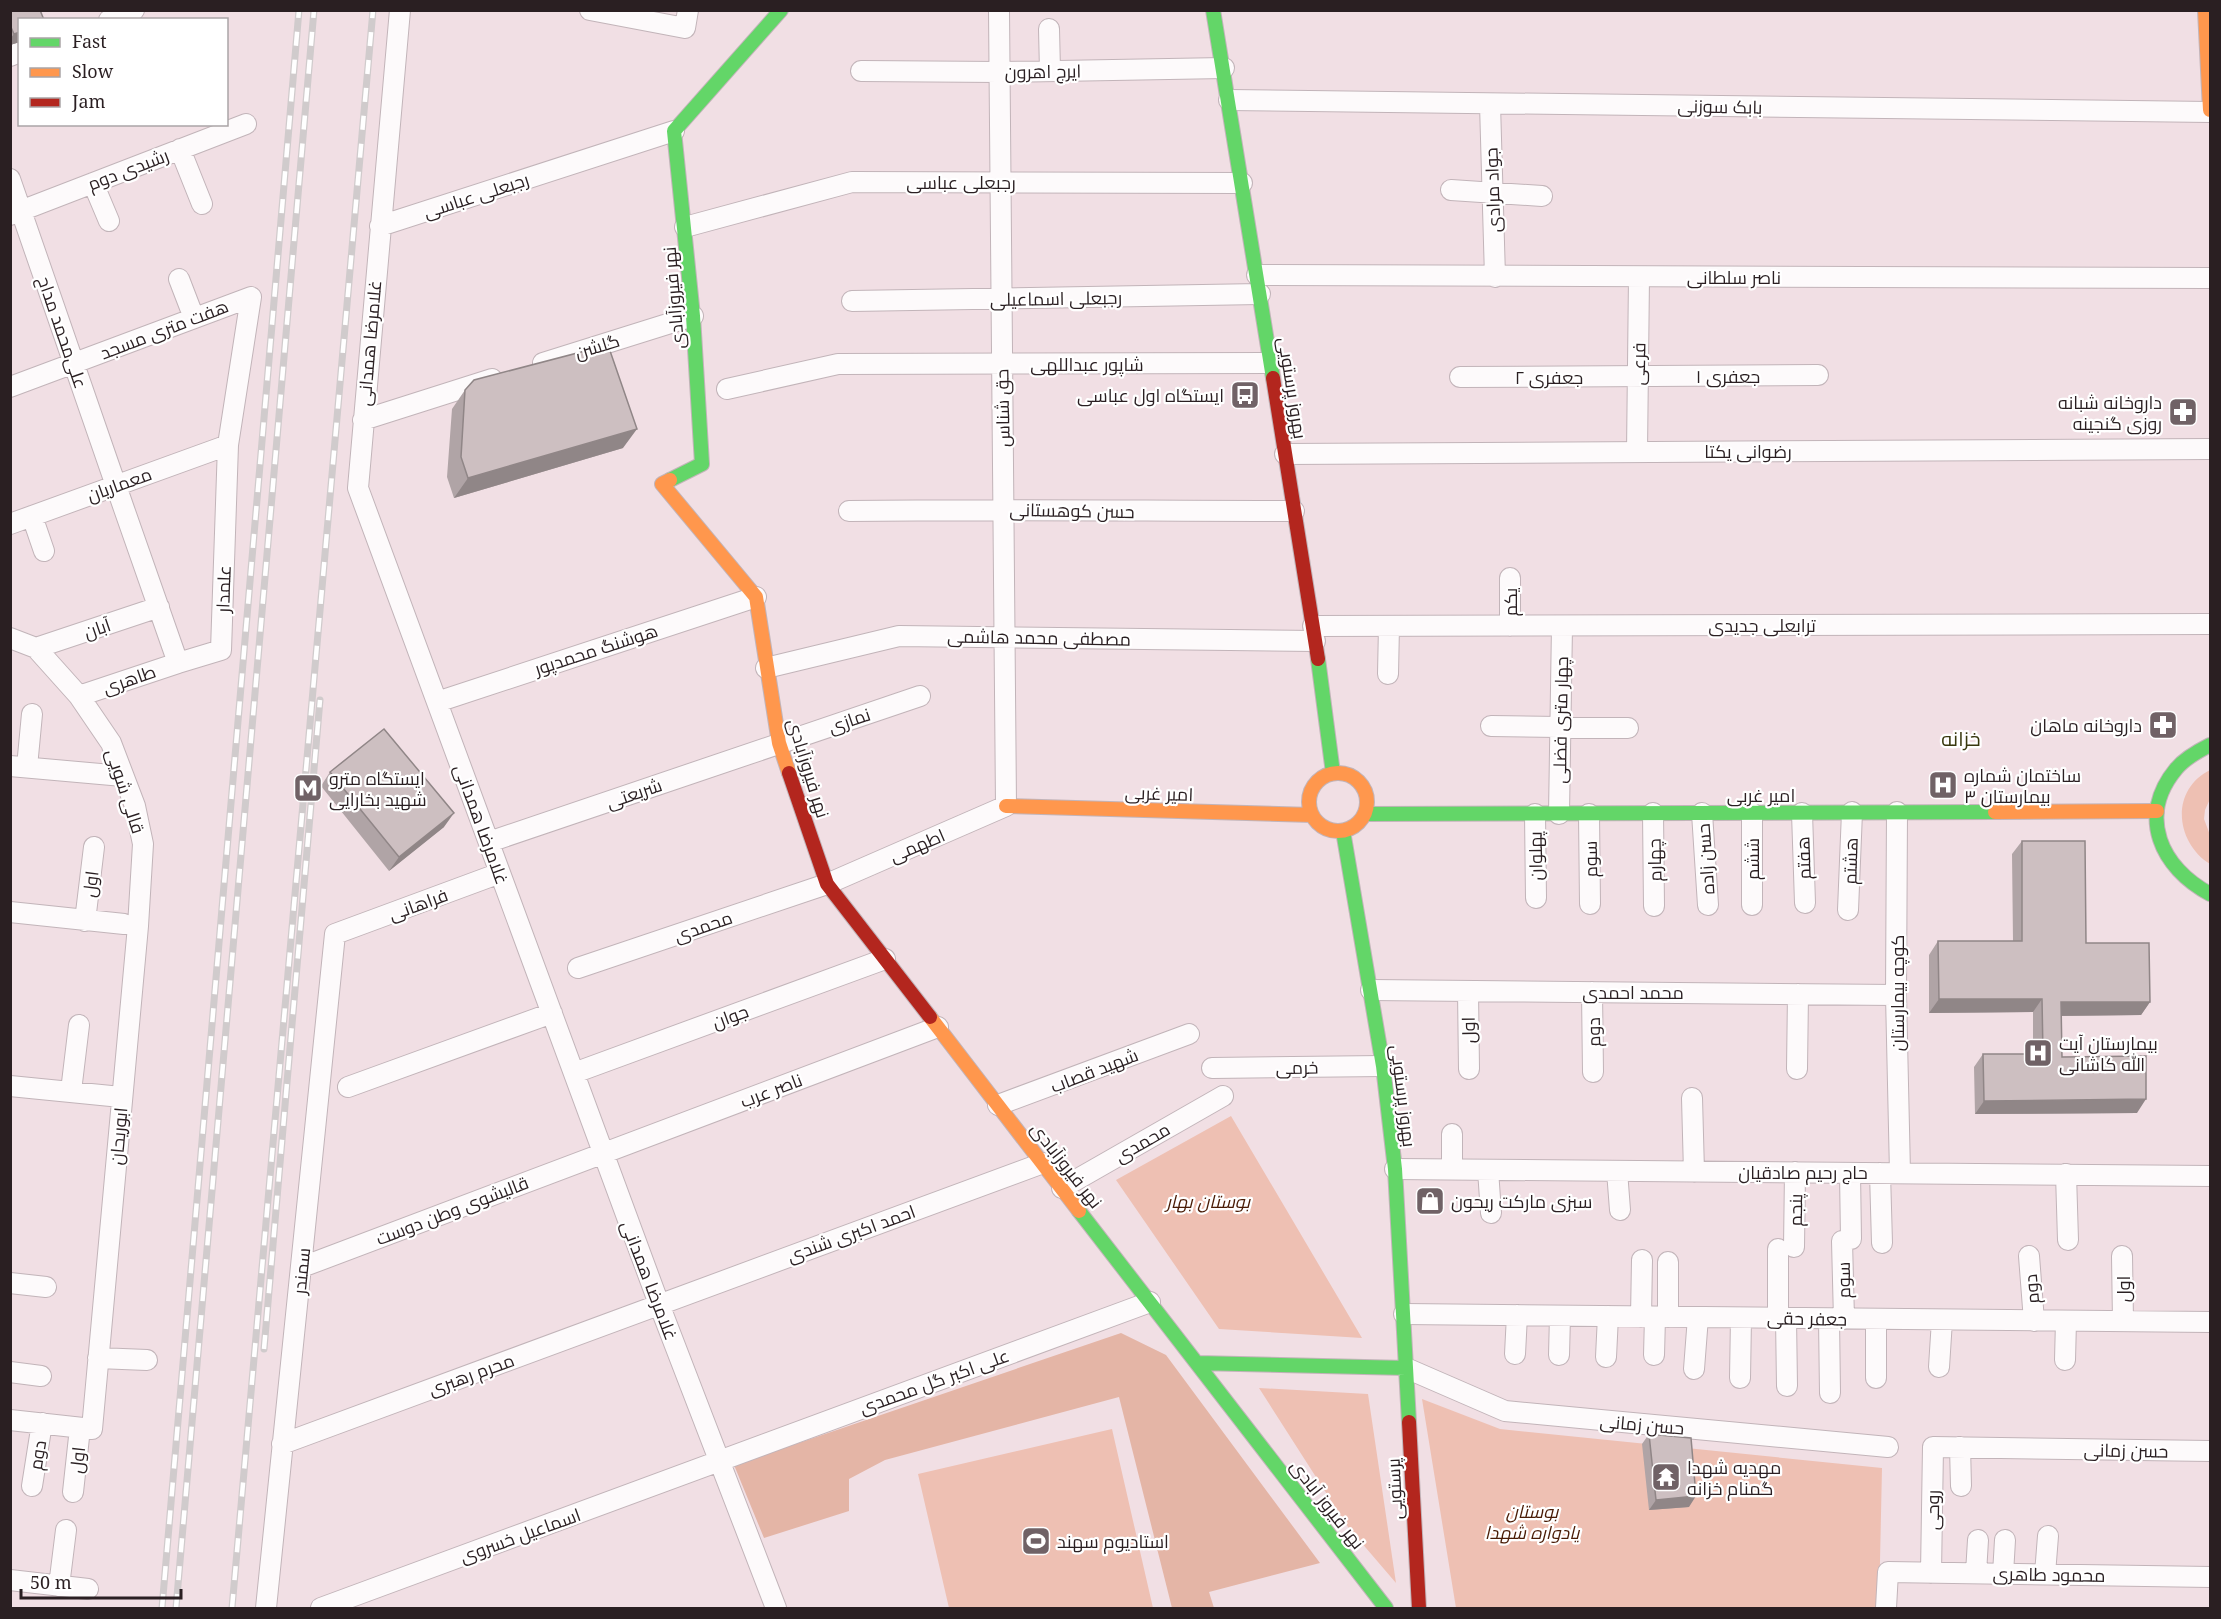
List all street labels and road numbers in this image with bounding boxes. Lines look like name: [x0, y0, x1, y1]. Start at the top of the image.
street label: ایرج اهرون: [1005, 58, 1081, 85]
street label: بابک سوزنی: [1677, 93, 1763, 119]
street label: رشیدی دوم: [84, 143, 172, 196]
street label: جواد مرادی: [1479, 147, 1505, 233]
street label: رجبعلی عباسی: [420, 167, 532, 223]
street label: رجبعلی عباسی: [906, 170, 1016, 194]
street label: نهر فیروزآبادی: [657, 246, 689, 350]
street label: ناصر سلطانی: [1687, 265, 1781, 289]
street label: علی‌محمد مداح: [32, 273, 93, 392]
street label: غلامرضا همدانی: [352, 279, 386, 407]
street label: رجبعلی اسماعیلی: [990, 285, 1122, 311]
street label: هفت متری مسجد: [96, 293, 232, 365]
street label: گلشن: [572, 328, 622, 364]
street label: بهروز پرستویی: [1272, 335, 1313, 441]
street label: فرعی: [1626, 342, 1650, 386]
street label: شاپور عبداللهی: [1030, 352, 1144, 377]
street label: جعفری ۱: [1696, 364, 1760, 388]
street label: جعفری ۲: [1515, 365, 1583, 389]
street label: حق شناس: [989, 369, 1016, 447]
street label: رضوانی یکتا: [1704, 439, 1792, 463]
street label: معماریان: [83, 461, 155, 507]
street label: حسن کوهستانی: [1009, 497, 1135, 523]
street label: علمدار: [210, 565, 236, 614]
street label: یکم: [1498, 588, 1523, 616]
street label: آبان: [80, 612, 114, 644]
street label: ترابعلی جدیدی: [1708, 613, 1816, 637]
street label: هوشنگ محمدپور: [530, 618, 661, 682]
street label: مصطفی محمد هاشمی: [947, 623, 1131, 651]
street label: چهار متری فضلی: [1547, 656, 1574, 784]
street label: طاهری: [99, 659, 159, 699]
street label: نمازی: [825, 702, 873, 738]
street label: نهر فیروزآبادی: [783, 715, 835, 821]
street label: قالی شویی: [101, 746, 151, 836]
street label: غلامرضا همدانی: [449, 761, 515, 887]
street label: شریعتی: [603, 772, 665, 814]
street label: امیر غربی: [1124, 780, 1194, 806]
street label: امیر غربی: [1727, 783, 1795, 807]
street label: اطهمی: [886, 823, 948, 867]
street label: حسن زاده: [1691, 823, 1719, 895]
street label: پهلوان: [1523, 831, 1548, 881]
street label: هفتم: [1790, 836, 1817, 880]
street label: هشتم: [1837, 837, 1864, 885]
street label: چهارم: [1642, 838, 1667, 882]
street label: ششم: [1740, 838, 1765, 880]
street label: سوم: [1578, 840, 1603, 877]
street label: اول: [76, 869, 104, 899]
street label: فراهانی: [385, 882, 451, 926]
street label: محمدی: [671, 905, 735, 947]
street label: کوچه بیمارستان: [1885, 935, 1910, 1051]
street label: محمد احمدی: [1582, 980, 1684, 1004]
street label: جوان: [708, 998, 752, 1034]
street label: اول: [1456, 1016, 1480, 1044]
street label: دوم: [1581, 1017, 1606, 1047]
street label: شهید قصاب: [1047, 1042, 1141, 1098]
street label: بهروز پرستویی: [1385, 1044, 1422, 1149]
street label: خرمی: [1275, 1055, 1319, 1079]
street label: ناصر عرب: [737, 1067, 805, 1113]
street label: ابوریحان: [104, 1106, 132, 1166]
street label: نهر فیروزآبادی: [1026, 1117, 1108, 1213]
street label: محمدی: [1110, 1117, 1174, 1167]
street label: حاج رحیم صادقیان: [1738, 1160, 1868, 1185]
street label: قالیشوی وطن دوست: [372, 1170, 532, 1250]
street label: پنجم: [1783, 1193, 1808, 1227]
street label: احمد اکبری شندی: [784, 1199, 918, 1267]
street label: غلامرضا همدانی: [616, 1217, 684, 1343]
street label: سمندر: [287, 1247, 315, 1296]
street label: سوم: [1831, 1261, 1856, 1298]
street label: دوم: [2018, 1273, 2045, 1305]
street label: اول: [2111, 1276, 2135, 1302]
street label: جعفر حقی: [1767, 1305, 1847, 1331]
street label: علی اکبر گل محمدی: [856, 1343, 1012, 1419]
street label: محرم رهبری: [425, 1347, 518, 1402]
street label: حسن زمانی: [1599, 1408, 1685, 1440]
street label: حسن زمانی: [2083, 1437, 2169, 1463]
street label: دوم: [23, 1438, 52, 1472]
street label: اول: [64, 1445, 90, 1475]
street label: نهر فیروز آبادی: [1285, 1454, 1371, 1554]
street label: پرستویی: [1380, 1457, 1409, 1520]
street label: روحی: [1920, 1490, 1944, 1530]
street label: اسماعیل خسروی: [456, 1502, 584, 1568]
street label: محمود طاهری: [1992, 1561, 2106, 1587]

